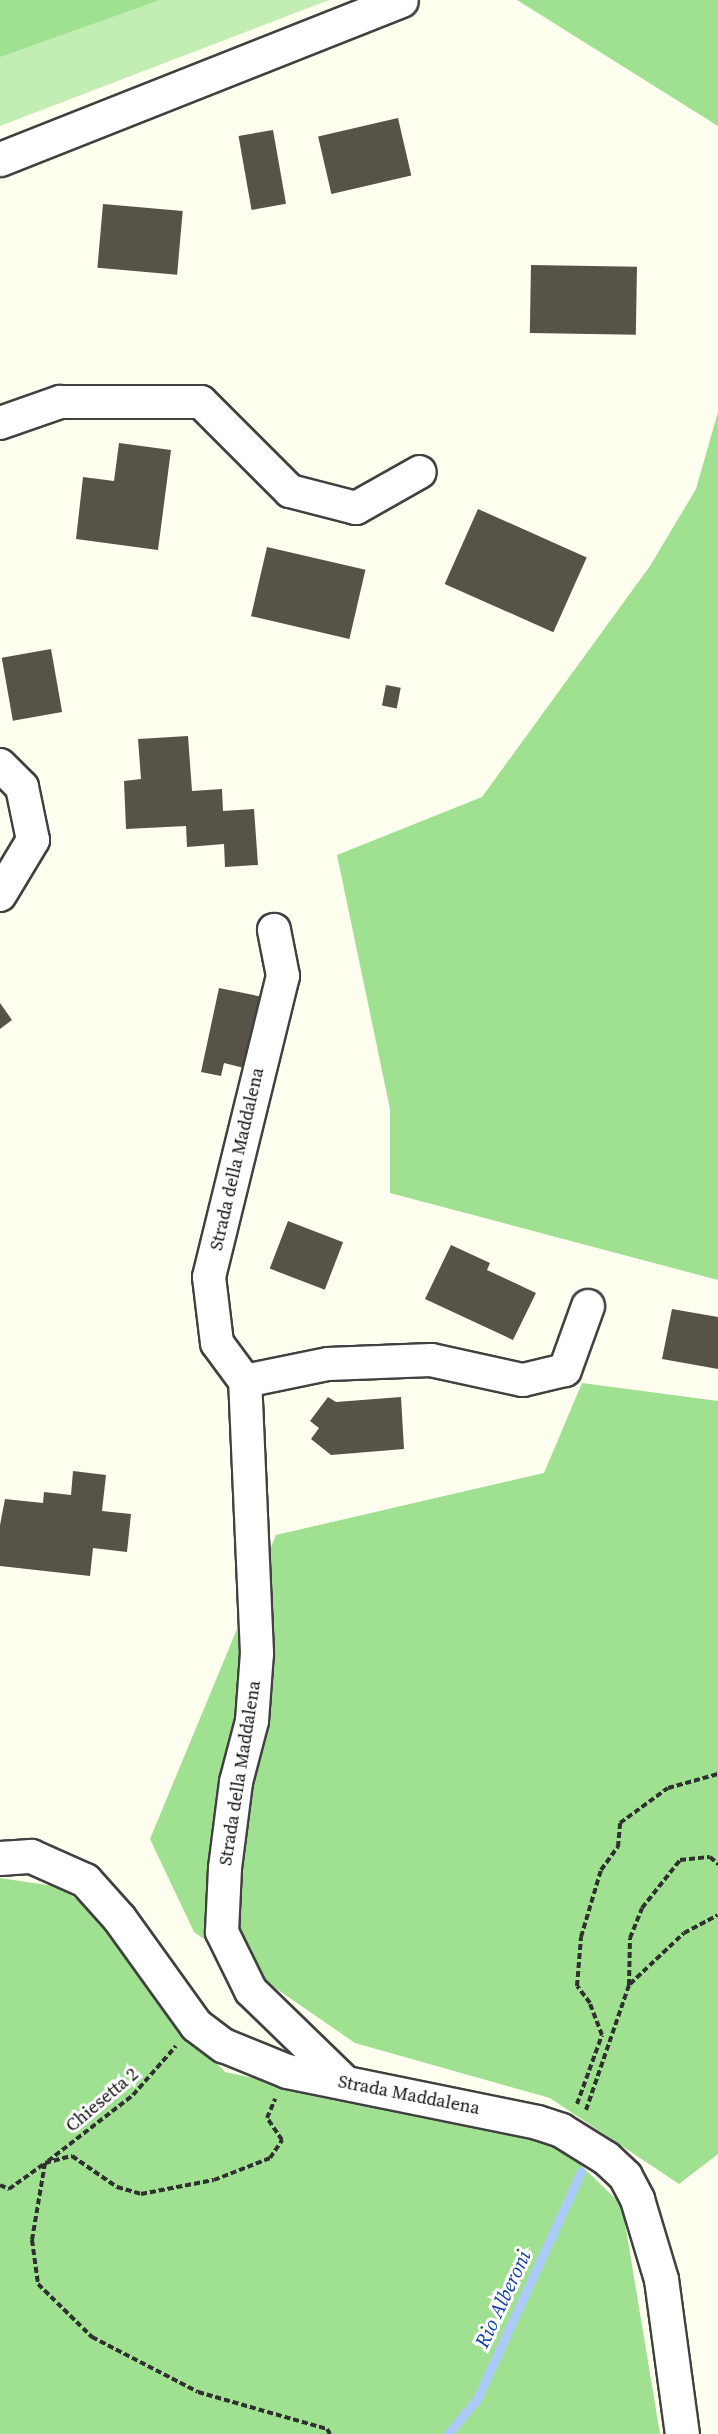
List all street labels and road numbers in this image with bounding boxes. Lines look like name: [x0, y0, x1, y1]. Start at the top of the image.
street label: Strada della Maddalena: [205, 1065, 269, 1253]
street label: Strada della Maddalena: [215, 1679, 265, 1867]
street label: Chiesetta 2: [61, 2063, 143, 2137]
street label: Strada Maddalena: [336, 2071, 482, 2119]

